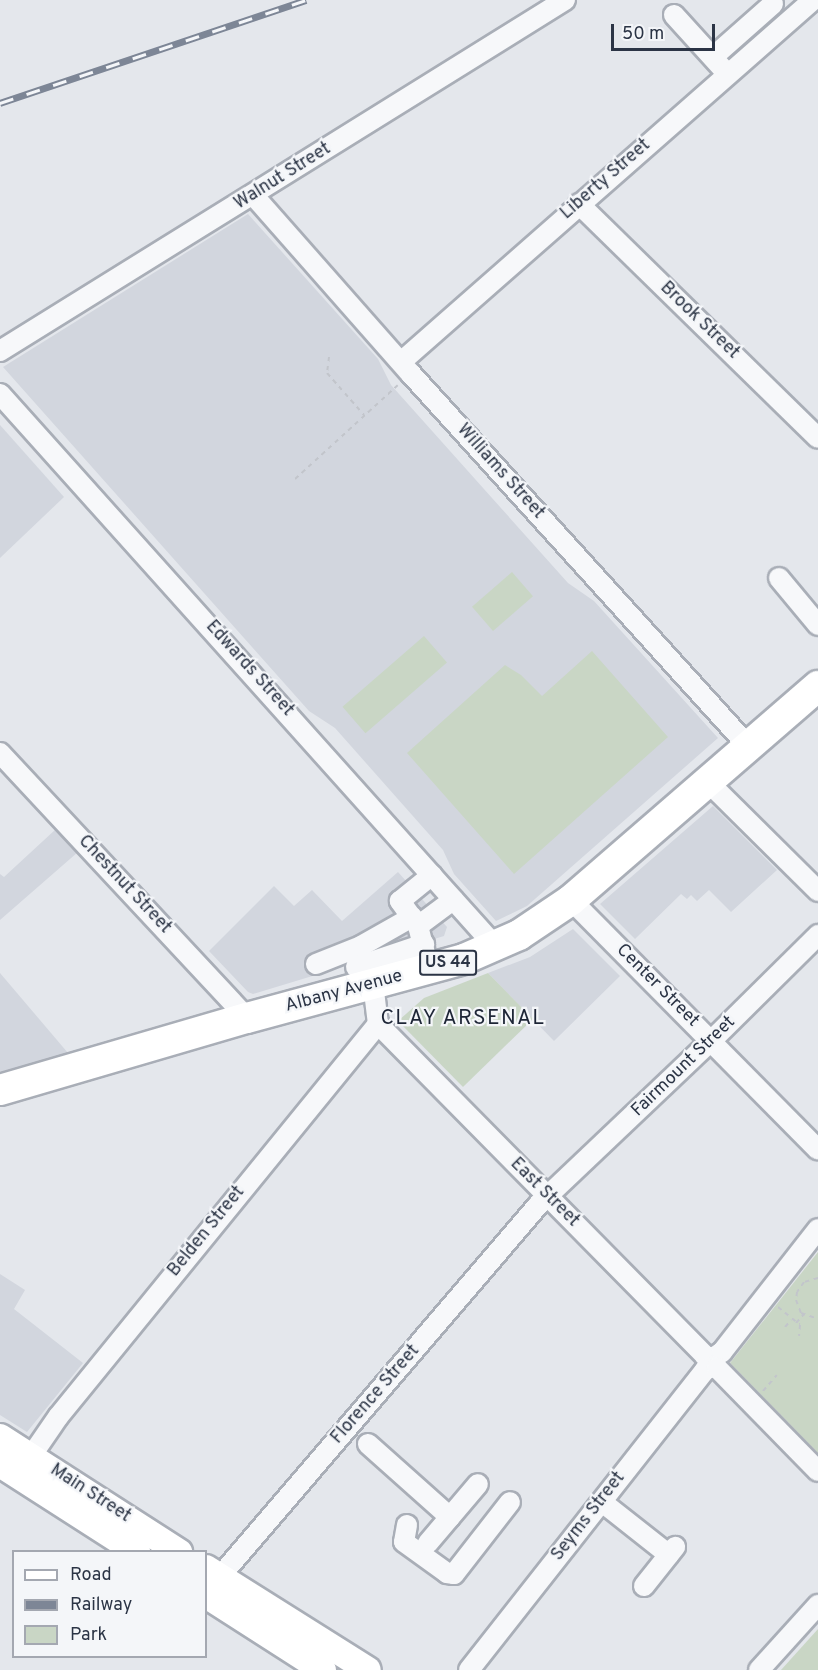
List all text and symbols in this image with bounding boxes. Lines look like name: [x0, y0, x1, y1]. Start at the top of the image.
scale bar: [614, 12, 718, 50]
text: 50 m: [622, 23, 664, 46]
street label: Liberty Street: [557, 135, 655, 225]
street label: Walnut Street: [231, 139, 335, 215]
street label: Brook Street: [655, 278, 743, 364]
street label: Williams Street: [452, 420, 548, 524]
street label: Edwards Street: [200, 617, 298, 721]
street label: Chestnut Street: [73, 831, 175, 939]
street label: Center Street: [611, 940, 703, 1032]
road number: US 44: [418, 950, 478, 976]
street label: Albany Avenue: [283, 966, 405, 1018]
district label: CLAY ARSENAL: [380, 1006, 546, 1032]
street label: Fairmount Street: [628, 1012, 740, 1122]
street label: East Street: [505, 1154, 583, 1232]
street label: Belden Street: [164, 1182, 250, 1282]
street label: Florence Street: [327, 1341, 425, 1449]
street label: Main Street: [46, 1460, 134, 1528]
street label: Seyms Street: [548, 1468, 630, 1566]
legend: [12, 1550, 207, 1658]
text: Road: [70, 1564, 112, 1587]
text: Railway: [70, 1594, 132, 1617]
text: Park: [70, 1624, 107, 1647]

